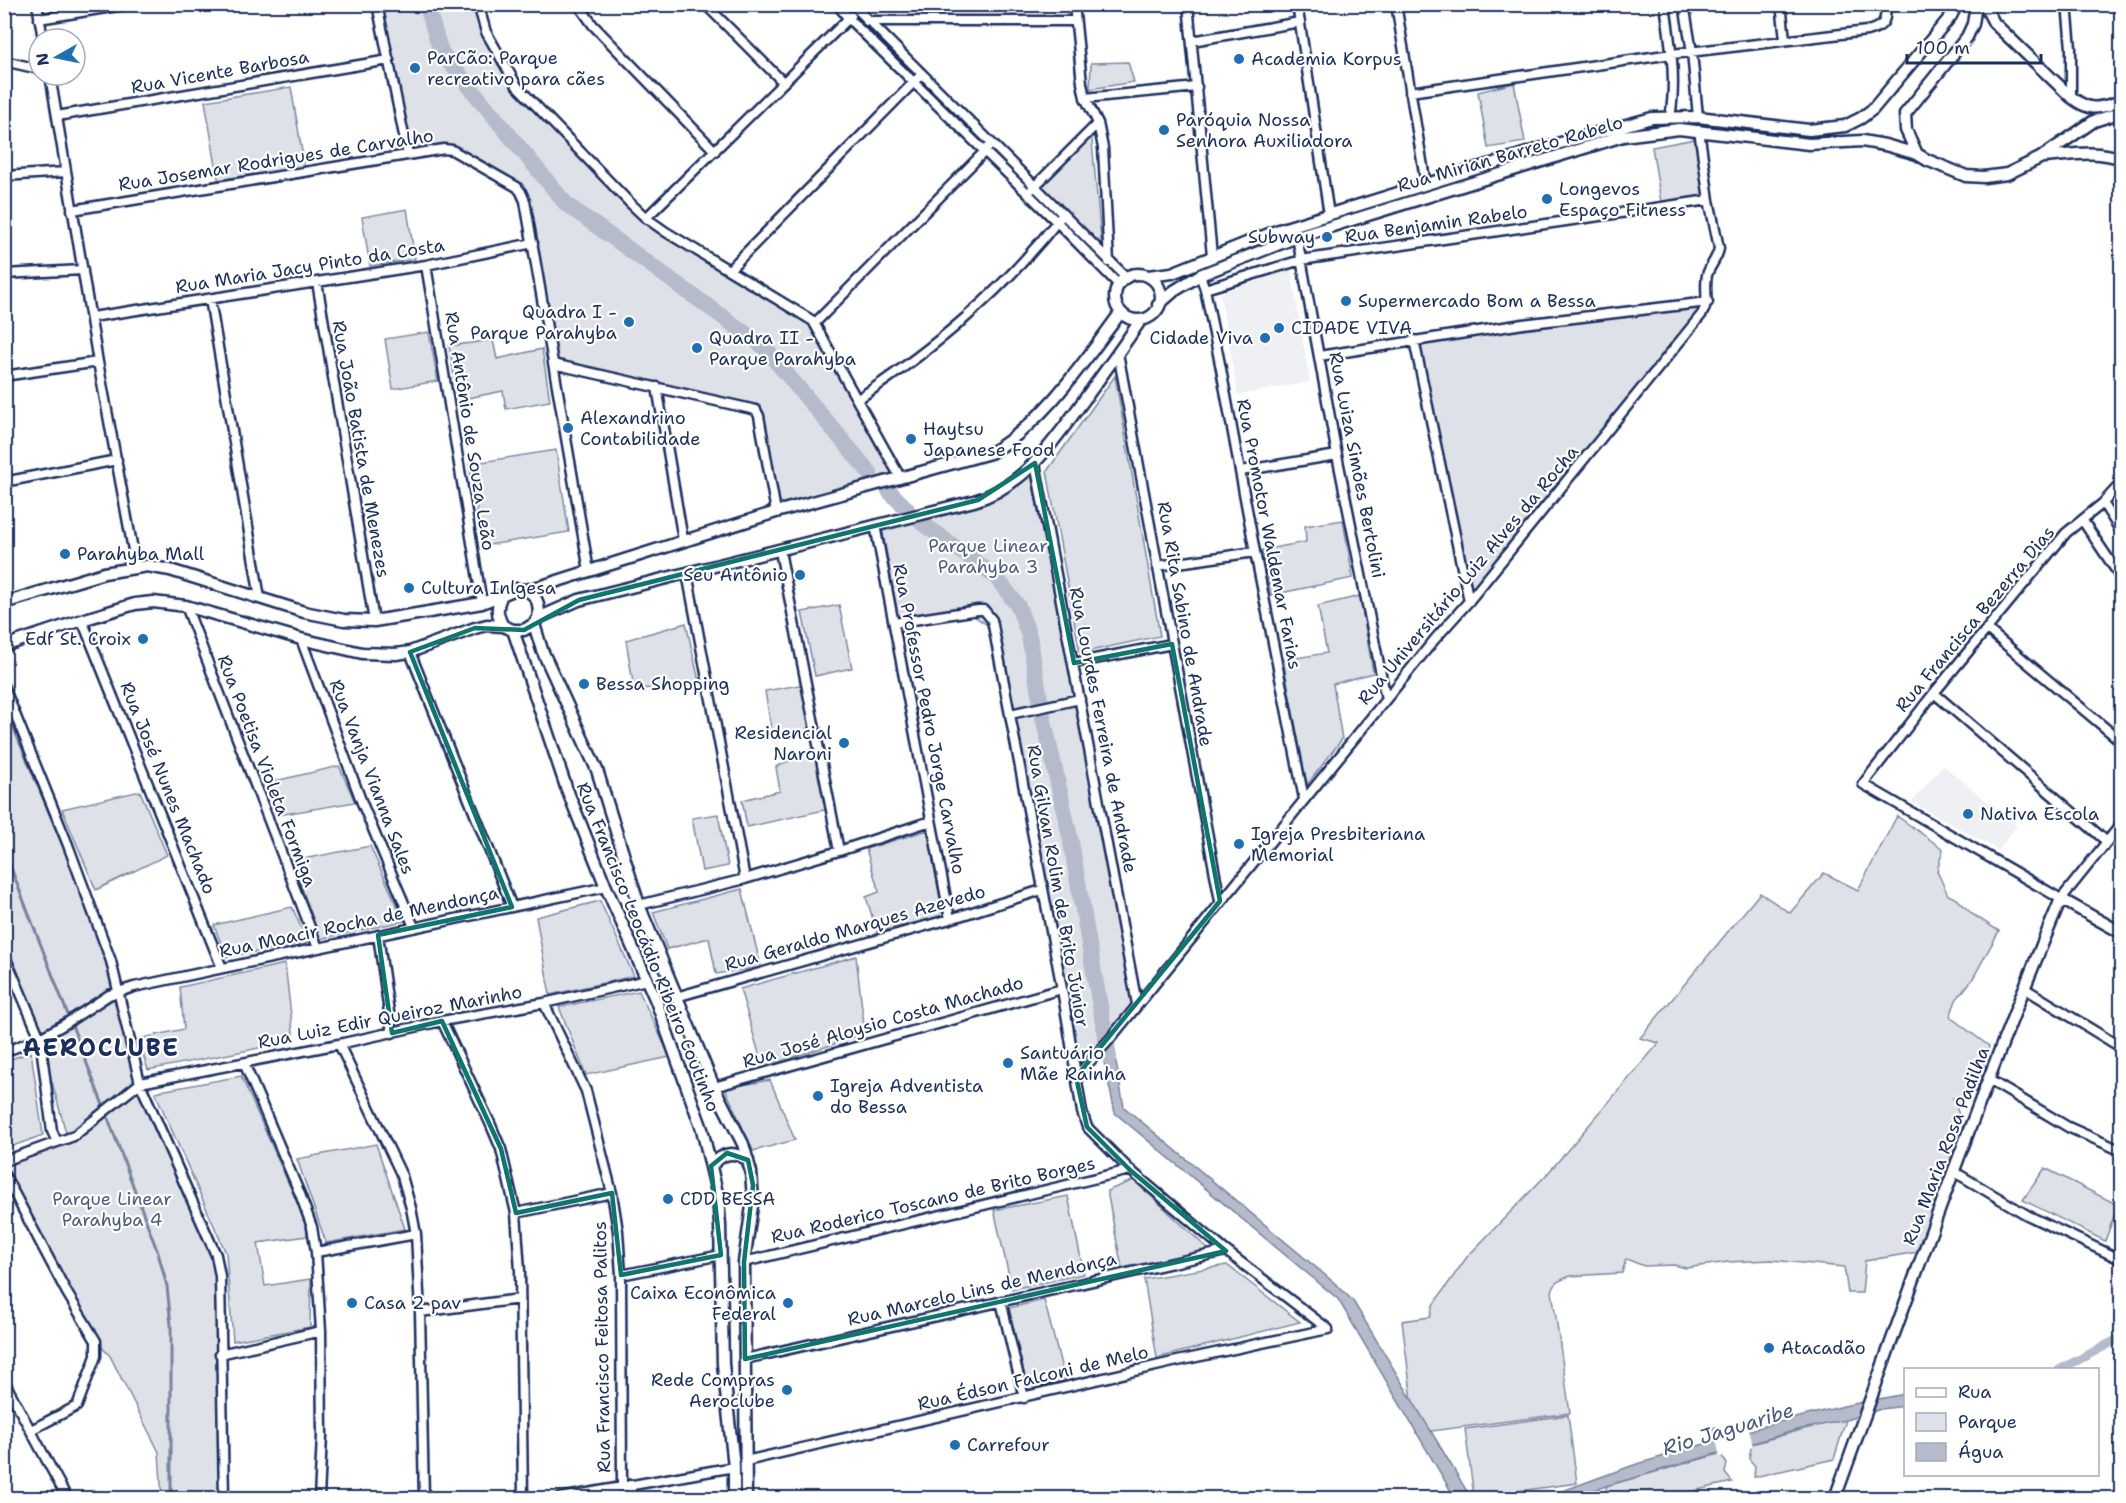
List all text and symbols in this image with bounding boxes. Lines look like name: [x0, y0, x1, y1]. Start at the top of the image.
north arrow: [27, 27, 87, 87]
scale bar: [1907, 27, 2040, 65]
text: 100 m: [1916, 36, 1970, 60]
street label: Rua Vicente Barbosa: [129, 45, 311, 99]
place label: ParCão: Parque recreativo para cães: [427, 46, 605, 91]
place label: Academia Korpus: [1251, 47, 1402, 71]
text: N: [31, 51, 54, 67]
marker: Academia Korpus: [1232, 52, 1246, 66]
marker: ParCão: Parque recreativo para cães: [408, 61, 422, 75]
place label: Paróquia Nossa Senhora Auxiliadora: [1176, 108, 1352, 153]
street label: Rua Mirian Barreto Rabelo: [1394, 110, 1626, 198]
street label: Rua Josemar Rodrigues de Carvalho: [117, 123, 435, 197]
marker: Paróquia Nossa Senhora Auxiliadora: [1157, 123, 1171, 137]
place label: Longevos Espaço Fitness: [1559, 177, 1686, 222]
marker: Longevos Espaço Fitness: [1540, 192, 1554, 206]
street label: Rua Benjamin Rabelo: [1343, 199, 1529, 249]
place label: Subway: [1248, 225, 1315, 249]
marker: Subway: [1320, 230, 1334, 244]
street label: Rua Maria Jacy Pinto da Costa: [174, 233, 446, 299]
place label: Supermercado Bom a Bessa: [1358, 289, 1596, 313]
marker: Supermercado Bom a Bessa: [1339, 294, 1353, 308]
place label: Quadra I - Parque Parahyba: [470, 300, 617, 345]
street label: Rua Antônio de Souza Leão: [439, 310, 501, 552]
marker: Quadra I - Parque Parahyba: [622, 315, 636, 329]
place label: CIDADE VIVA: [1291, 316, 1412, 340]
street label: Rua João Batista de Menezes: [327, 318, 395, 580]
marker: CIDADE VIVA: [1272, 321, 1286, 335]
place label: Quadra II - Parque Parahyba: [709, 326, 856, 371]
place label: Cidade Viva: [1150, 326, 1253, 350]
marker: Cidade Viva: [1258, 331, 1272, 345]
marker: Quadra II - Parque Parahyba: [690, 341, 704, 355]
street label: Rua Luiza Simões Bertolini: [1323, 350, 1391, 580]
street label: Rua Promotor Waldemar Farias: [1231, 397, 1307, 671]
place label: Alexandrino Contabilidade: [580, 406, 700, 451]
place label: Haytsu Japanese Food: [923, 417, 1055, 462]
marker: Alexandrino Contabilidade: [561, 421, 575, 435]
marker: Haytsu Japanese Food: [904, 432, 918, 446]
street label: Rua Universitário Luiz Alves da Rocha: [1352, 440, 1584, 710]
street label: Rua Rita Sabino de Andrade: [1152, 500, 1218, 748]
street label: Rua Francisca Bezerra Dias: [1890, 521, 2060, 717]
park label: Parque Linear Parahyba 3: [928, 534, 1048, 579]
place label: Parahyba Mall: [77, 542, 205, 566]
marker: Parahyba Mall: [58, 547, 72, 561]
street label: Rua Professor Pedro Jorge Carvalho: [887, 562, 971, 876]
place label: Seu Antônio: [683, 563, 788, 587]
marker: Seu Antônio: [793, 568, 807, 582]
place label: Cultura Inlgesa: [421, 576, 556, 600]
marker: Cultura Inlgesa: [402, 581, 416, 595]
street label: Rua Lourdes Ferreira de Andrade: [1063, 585, 1143, 875]
place label: Edf St. Croix: [25, 627, 131, 651]
marker: Edf St. Croix: [136, 632, 150, 646]
street label: Rua Poetisa Violeta Formiga: [212, 652, 322, 890]
place label: Bessa Shopping: [596, 672, 730, 696]
street label: Rua Vanja Vianna Sales: [324, 676, 420, 878]
marker: Bessa Shopping: [577, 677, 591, 691]
street label: Rua José Nunes Machado: [114, 678, 222, 898]
place label: Residencial Naroni: [735, 721, 833, 766]
marker: Residencial Naroni: [837, 736, 851, 750]
street label: Rua Gilvan Rolim de Brito Júnior: [1021, 743, 1095, 1029]
street label: Rua Francisco Leocádio Ribeiro Coutinho: [571, 779, 725, 1115]
place label: Nativa Escola: [1980, 802, 2099, 826]
marker: Nativa Escola: [1961, 807, 1975, 821]
place label: Igreja Presbiteriana Memorial: [1251, 822, 1425, 867]
marker: Igreja Presbiteriana Memorial: [1232, 837, 1246, 851]
street label: Rua Geraldo Marques Azevedo: [722, 879, 988, 977]
street label: Rua Moacir Rocha de Mendonça: [217, 881, 501, 963]
street label: Rua José Aloysio Costa Machado: [740, 970, 1026, 1074]
street label: Rua Luiz Edir Queiroz Marinho: [256, 980, 524, 1054]
district label: AEROCLUBE: [23, 1032, 179, 1064]
place label: Santuário Mãe Rainha: [1020, 1041, 1126, 1086]
street label: Rua Maria Rosa Padilha: [1897, 1043, 1995, 1249]
marker: Santuário Mãe Rainha: [1001, 1056, 1015, 1070]
place label: Igreja Adventista do Bessa: [830, 1074, 983, 1119]
marker: Igreja Adventista do Bessa: [811, 1089, 825, 1103]
street label: Rua Roderico Toscano de Brito Borges: [769, 1151, 1097, 1249]
park label: Parque Linear Parahyba 4: [52, 1187, 172, 1232]
place label: CDD BESSA: [680, 1187, 775, 1211]
marker: CDD BESSA: [661, 1192, 675, 1206]
street label: Rua Francisco Feitosa Palitos: [588, 1221, 616, 1473]
street label: Rua Marcelo Lins de Mendonça: [845, 1246, 1119, 1332]
place label: Caixa Econômica Federal: [630, 1281, 777, 1326]
place label: Casa 2 pav: [364, 1291, 461, 1315]
marker: Casa 2 pav: [345, 1296, 359, 1310]
marker: Caixa Econômica Federal: [781, 1296, 795, 1310]
place label: Atacadão: [1781, 1336, 1866, 1360]
street label: Rua Édson Falconi de Melo: [915, 1340, 1151, 1416]
marker: Atacadão: [1762, 1341, 1776, 1355]
place label: Rede Compras Aeroclube: [651, 1368, 775, 1413]
legend: [1904, 1368, 2099, 1476]
text: Rua: [1958, 1380, 1991, 1404]
marker: Rede Compras Aeroclube: [780, 1383, 794, 1397]
water label: Rio Jaguaribe: [1659, 1397, 1797, 1461]
text: Parque: [1958, 1410, 2017, 1434]
place label: Carrefour: [967, 1433, 1050, 1457]
marker: Carrefour: [948, 1438, 962, 1452]
text: Água: [1958, 1440, 2003, 1464]

